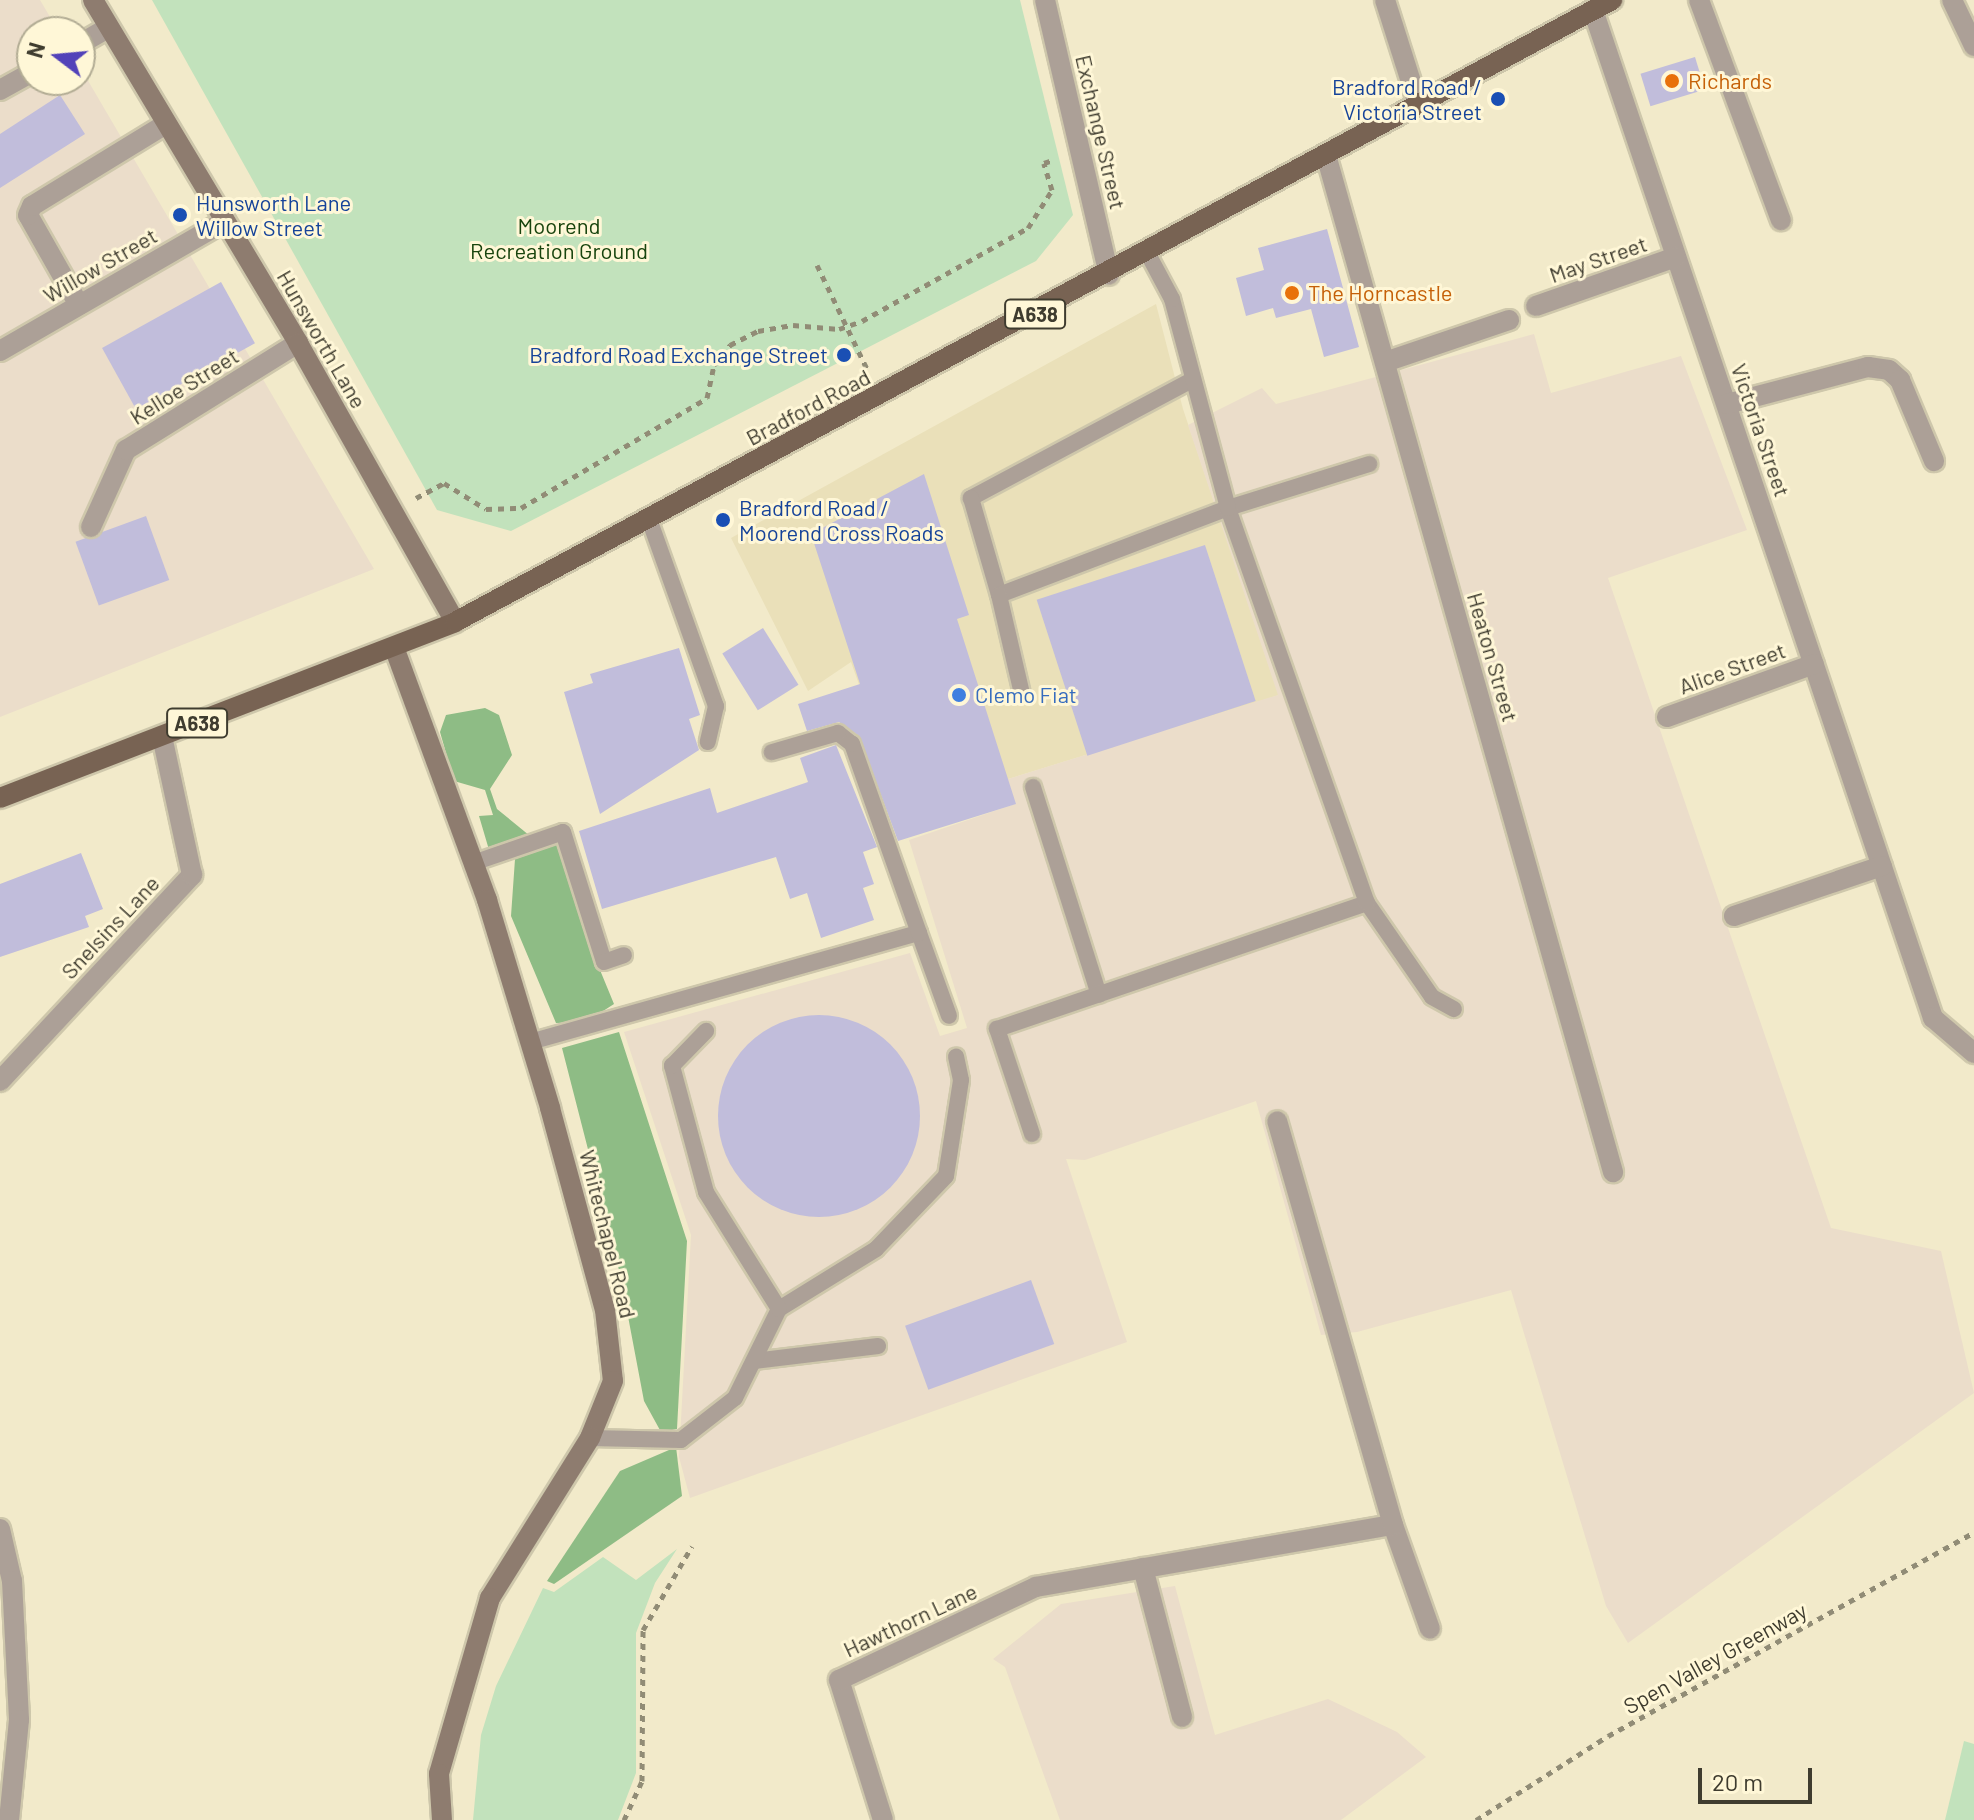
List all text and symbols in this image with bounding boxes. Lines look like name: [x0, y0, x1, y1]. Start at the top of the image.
north arrow: [16, 16, 96, 96]
text: N: [20, 39, 49, 61]
street label: Exchange Street: [1070, 52, 1132, 212]
place label: Richards: [1688, 68, 1772, 94]
marker: Richards: [1663, 72, 1681, 90]
place label: Bradford Road / Victoria Street: [1332, 73, 1482, 124]
marker: Bradford Road / Victoria Street: [1489, 90, 1507, 108]
place label: Hunsworth Lane Willow Street: [196, 189, 351, 240]
marker: Hunsworth Lane Willow Street: [171, 206, 189, 224]
park label: Moorend Recreation Ground: [470, 212, 648, 264]
street label: Willow Street: [38, 222, 162, 308]
street label: May Street: [1546, 230, 1650, 288]
street label: Hunsworth Lane: [272, 265, 372, 413]
place label: The Horncastle: [1308, 280, 1452, 306]
marker: The Horncastle: [1283, 284, 1301, 302]
road number: A638: [1003, 298, 1067, 330]
street label: Kelloe Street: [125, 342, 243, 430]
place label: Bradford Road Exchange Street: [529, 342, 828, 368]
marker: Bradford Road Exchange Street: [835, 346, 853, 364]
street label: Victoria Street: [1726, 360, 1796, 500]
street label: Bradford Road: [741, 363, 875, 451]
place label: Bradford Road / Moorend Cross Roads: [739, 494, 944, 546]
marker: Bradford Road / Moorend Cross Roads: [714, 511, 732, 529]
street label: Heaton Street: [1462, 589, 1524, 725]
street label: Alice Street: [1675, 637, 1789, 699]
place label: Clemo Fiat: [975, 682, 1077, 708]
marker: Clemo Fiat: [950, 686, 968, 704]
road number: A638: [165, 707, 229, 739]
street label: Snelsins Lane: [55, 870, 165, 984]
street label: Whitechapel Road: [574, 1147, 642, 1321]
street label: Hawthorn Lane: [839, 1578, 981, 1662]
street label: Spen Valley Greenway: [1619, 1597, 1811, 1719]
scale bar: [1702, 1752, 1816, 1802]
text: 20 m: [1712, 1767, 1763, 1796]

